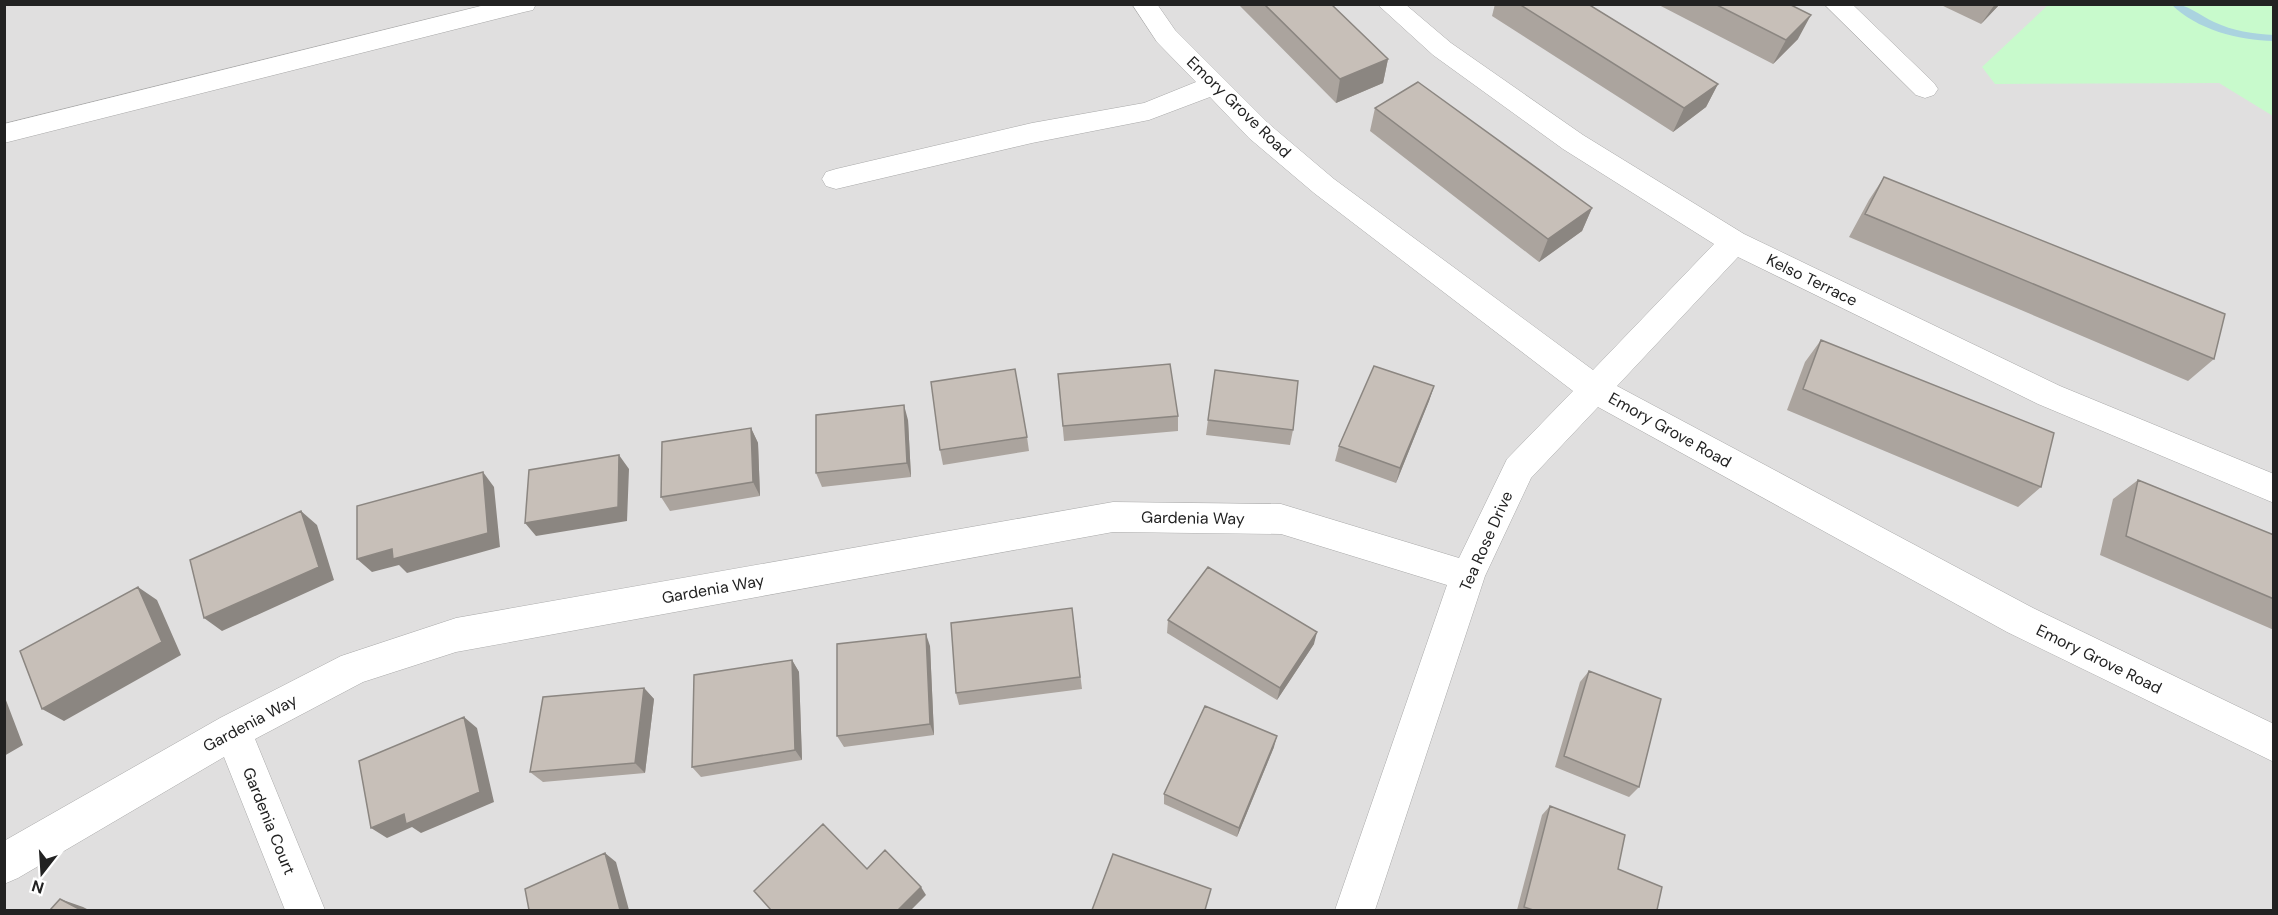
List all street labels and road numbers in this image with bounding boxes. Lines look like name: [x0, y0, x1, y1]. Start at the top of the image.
street label: Emory Grove Road: [1182, 52, 1296, 162]
street label: Kelso Terrace: [1763, 249, 1861, 311]
street label: Emory Grove Road: [1605, 388, 1735, 472]
street label: Tea Rose Drive: [1455, 488, 1517, 594]
street label: Gardenia Way: [1141, 507, 1245, 529]
street label: Gardenia Way: [660, 570, 766, 608]
street label: Emory Grove Road: [2033, 619, 2165, 699]
street label: Gardenia Way: [199, 689, 301, 757]
street label: Gardenia Court: [238, 764, 300, 878]

